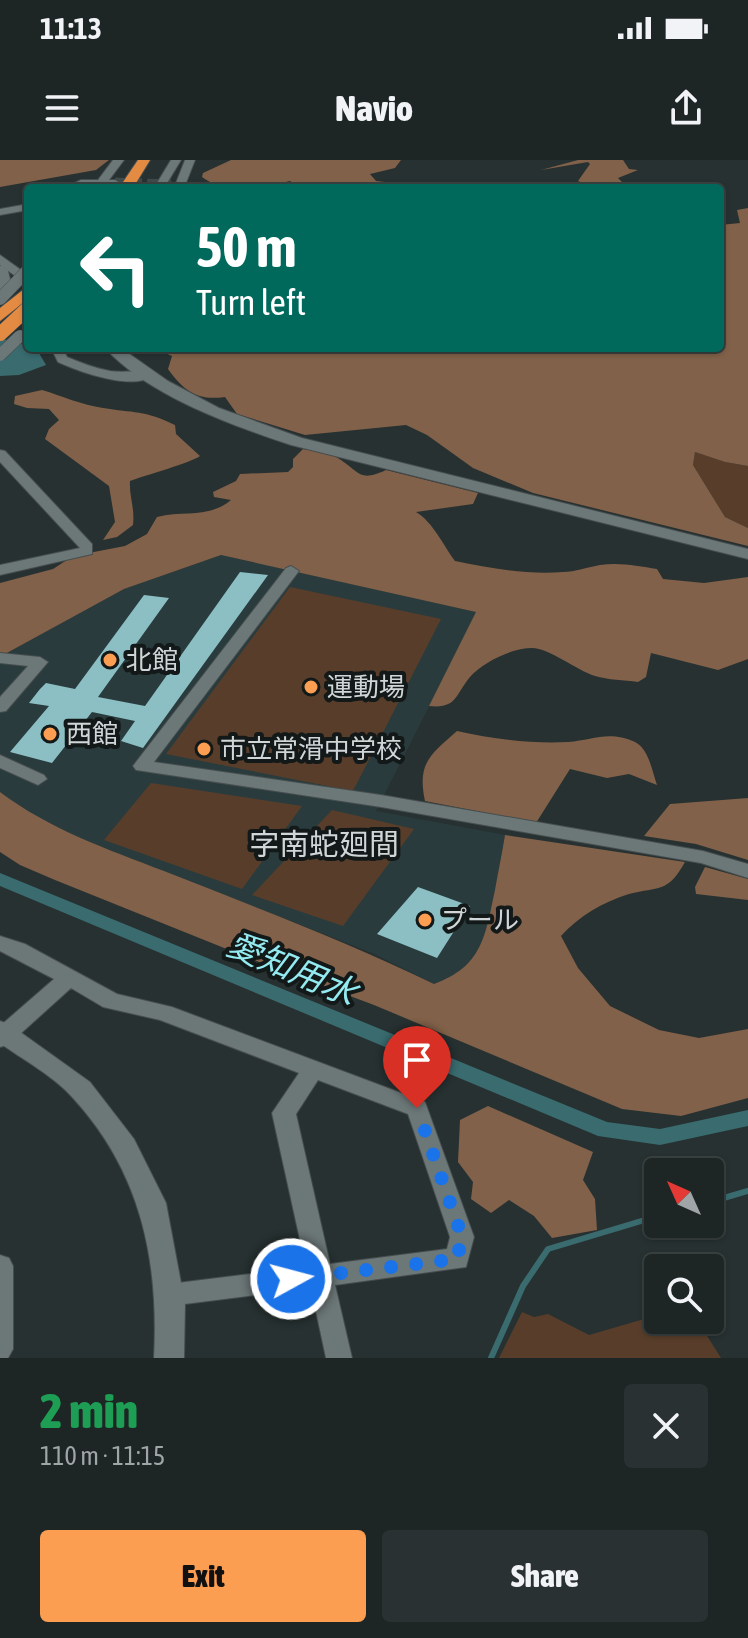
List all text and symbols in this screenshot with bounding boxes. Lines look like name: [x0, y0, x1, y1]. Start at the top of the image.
text: 11:13: [40, 11, 102, 45]
icon: menu: [40, 86, 84, 130]
icon: share: [664, 86, 708, 130]
text: Navio: [335, 87, 413, 129]
text: 50 m: [196, 215, 297, 279]
icon: left: [64, 216, 168, 320]
text: Turn left: [196, 281, 306, 323]
place label: 北館: [126, 645, 178, 675]
marker: 北館: [101, 651, 119, 669]
place label: 運動場: [327, 672, 405, 702]
marker: 運動場: [302, 678, 320, 696]
place label: 西館: [66, 719, 118, 749]
marker: 西館: [41, 725, 59, 743]
place label: 市立常滑中学校: [220, 734, 402, 764]
marker: 市立常滑中学校: [195, 740, 213, 758]
district label: 字南蛇廻間: [249, 827, 399, 861]
place label: プール: [441, 905, 519, 935]
marker: プール: [416, 911, 434, 929]
water label: 愛知用水: [222, 923, 366, 1014]
pin: [383, 1026, 451, 1108]
icon: arrive: [395, 1038, 439, 1082]
north arrow: [644, 1158, 724, 1238]
map controls: [644, 1158, 724, 1334]
position arrow: [249, 1237, 333, 1321]
button: search: [644, 1254, 724, 1334]
text: 2 min: [40, 1383, 138, 1438]
button: close: [624, 1384, 708, 1468]
text: 110 m · 11:15: [40, 1441, 165, 1471]
button: Exit: [40, 1530, 366, 1622]
button: Share: [382, 1530, 708, 1622]

